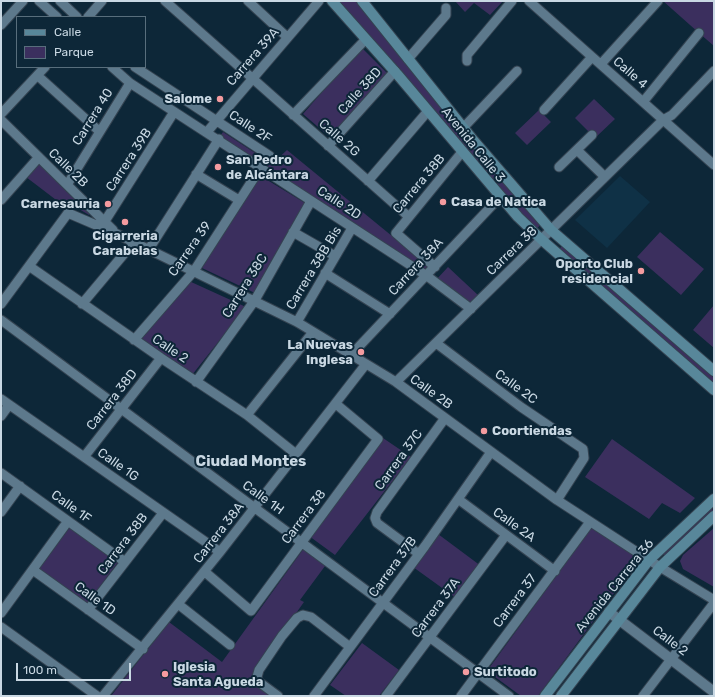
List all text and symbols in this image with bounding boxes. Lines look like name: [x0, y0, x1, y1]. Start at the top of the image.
legend: [16, 16, 146, 68]
text: Calle: [54, 25, 81, 39]
street label: Carrera 39A: [224, 25, 282, 89]
text: Parque: [54, 45, 94, 59]
street label: Calle 4: [610, 54, 650, 92]
street label: Calle 38D: [335, 64, 385, 118]
street label: Carrera 40: [69, 86, 117, 148]
place label: Salome: [164, 91, 212, 107]
marker: Salome: [215, 94, 225, 104]
street label: Avenida Calle 3: [438, 104, 508, 186]
street label: Calle 2F: [226, 107, 274, 147]
street label: Calle 2G: [315, 116, 363, 160]
street label: Carrera 39B: [103, 125, 155, 195]
street label: Calle 2B: [45, 145, 91, 191]
street label: Carrera 38B: [390, 151, 448, 217]
place label: San Pedro de Alcántara: [226, 152, 309, 183]
marker: San Pedro de Alcántara: [213, 162, 223, 172]
street label: Calle 2D: [314, 183, 364, 223]
place label: Casa de Natica: [451, 194, 546, 210]
place label: Carnesauria: [21, 196, 100, 212]
marker: Casa de Natica: [438, 197, 448, 207]
marker: Carnesauria: [103, 199, 113, 209]
marker: Cigarreria Carabelas: [120, 217, 130, 227]
street label: Carrera 39: [165, 218, 215, 280]
street label: Carrera 38B Bis: [283, 223, 345, 313]
street label: Carrera 38: [484, 223, 540, 279]
place label: Cigarreria Carabelas: [92, 228, 158, 259]
street label: Carrera 38A: [385, 235, 447, 299]
street label: Carrera 38C: [219, 251, 271, 321]
place label: Oporto Club residencial: [556, 256, 633, 287]
marker: Oporto Club residencial: [636, 266, 646, 276]
street label: Calle 2: [149, 331, 191, 367]
place label: La Nuevas Inglesa: [287, 337, 353, 368]
marker: La Nuevas Inglesa: [356, 347, 366, 357]
street label: Carrera 38D: [83, 366, 141, 434]
street label: Calle 2C: [492, 366, 540, 408]
street label: Calle 2B: [407, 371, 455, 413]
place label: Coortiendas: [492, 423, 572, 439]
marker: Coortiendas: [479, 426, 489, 436]
street label: Carrera 37C: [372, 427, 426, 493]
street label: Calle 1G: [94, 445, 142, 485]
district label: Ciudad Montes: [196, 453, 306, 471]
street label: Calle 1H: [239, 478, 287, 518]
street label: Calle 1F: [48, 487, 94, 527]
street label: Carrera 38: [278, 487, 330, 547]
street label: Carrera 38A: [190, 499, 248, 567]
street label: Calle 2A: [490, 504, 538, 546]
street label: Carrera 38B: [95, 510, 151, 578]
street label: Carrera 37B: [366, 534, 420, 600]
street label: Avenida Carrera 36: [573, 536, 657, 636]
street label: Carrera 37: [490, 571, 540, 631]
street label: Carrera 37A: [409, 575, 463, 641]
street label: Calle 1D: [71, 579, 119, 619]
street label: Calle 2: [649, 623, 691, 659]
scale bar: [18, 655, 133, 681]
place label: Iglesia Santa Agueda: [173, 659, 263, 690]
text: 100 m: [23, 663, 57, 677]
place label: Surtitodo: [474, 664, 537, 680]
marker: Surtitodo: [461, 667, 471, 677]
marker: Iglesia Santa Agueda: [160, 669, 170, 679]

